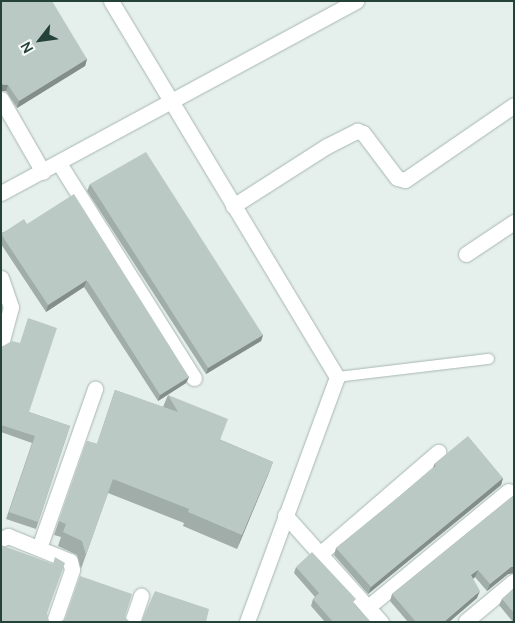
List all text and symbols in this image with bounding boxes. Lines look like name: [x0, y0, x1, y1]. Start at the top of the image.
north arrow: [15, 15, 65, 65]
text: N: [16, 39, 37, 57]

